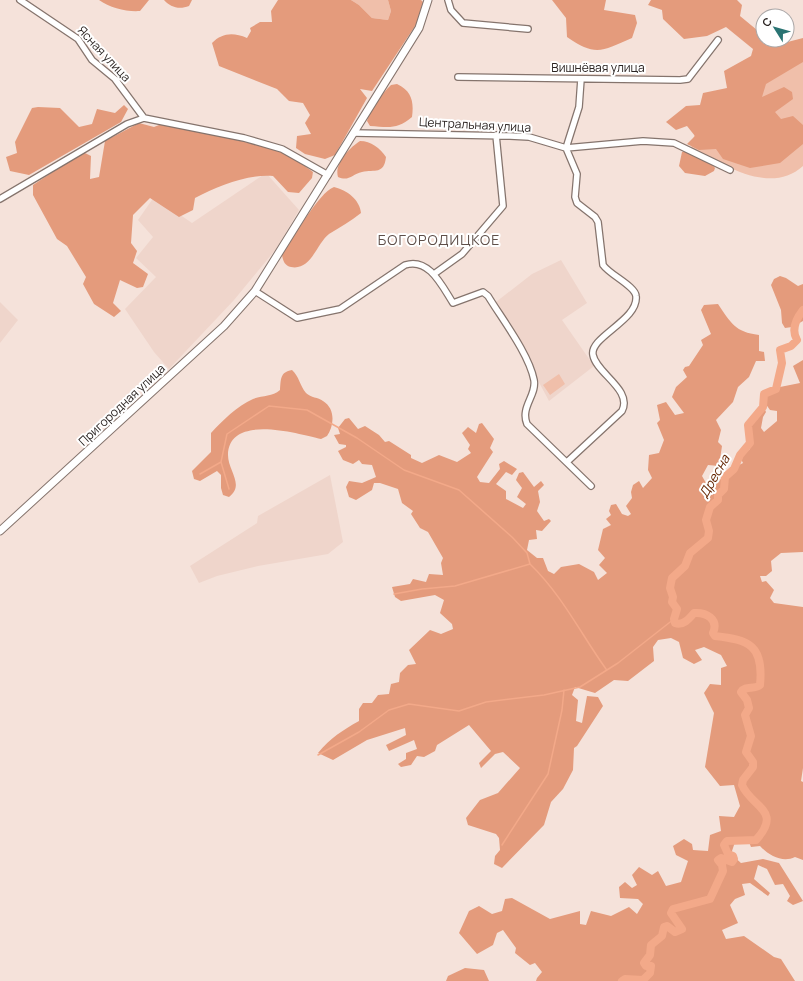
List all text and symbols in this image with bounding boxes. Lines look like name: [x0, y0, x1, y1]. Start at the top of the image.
north arrow: [755, 8, 795, 48]
text: С: [758, 14, 775, 29]
street label: Ясная улица: [74, 22, 135, 85]
street label: Вишнёвая улица: [551, 59, 645, 76]
street label: Центральная улица: [418, 113, 532, 136]
district label: БОГОРОДИЦКОЕ: [378, 230, 500, 249]
street label: Пригородная улица: [75, 360, 169, 449]
water label: Дресна: [694, 450, 734, 501]

